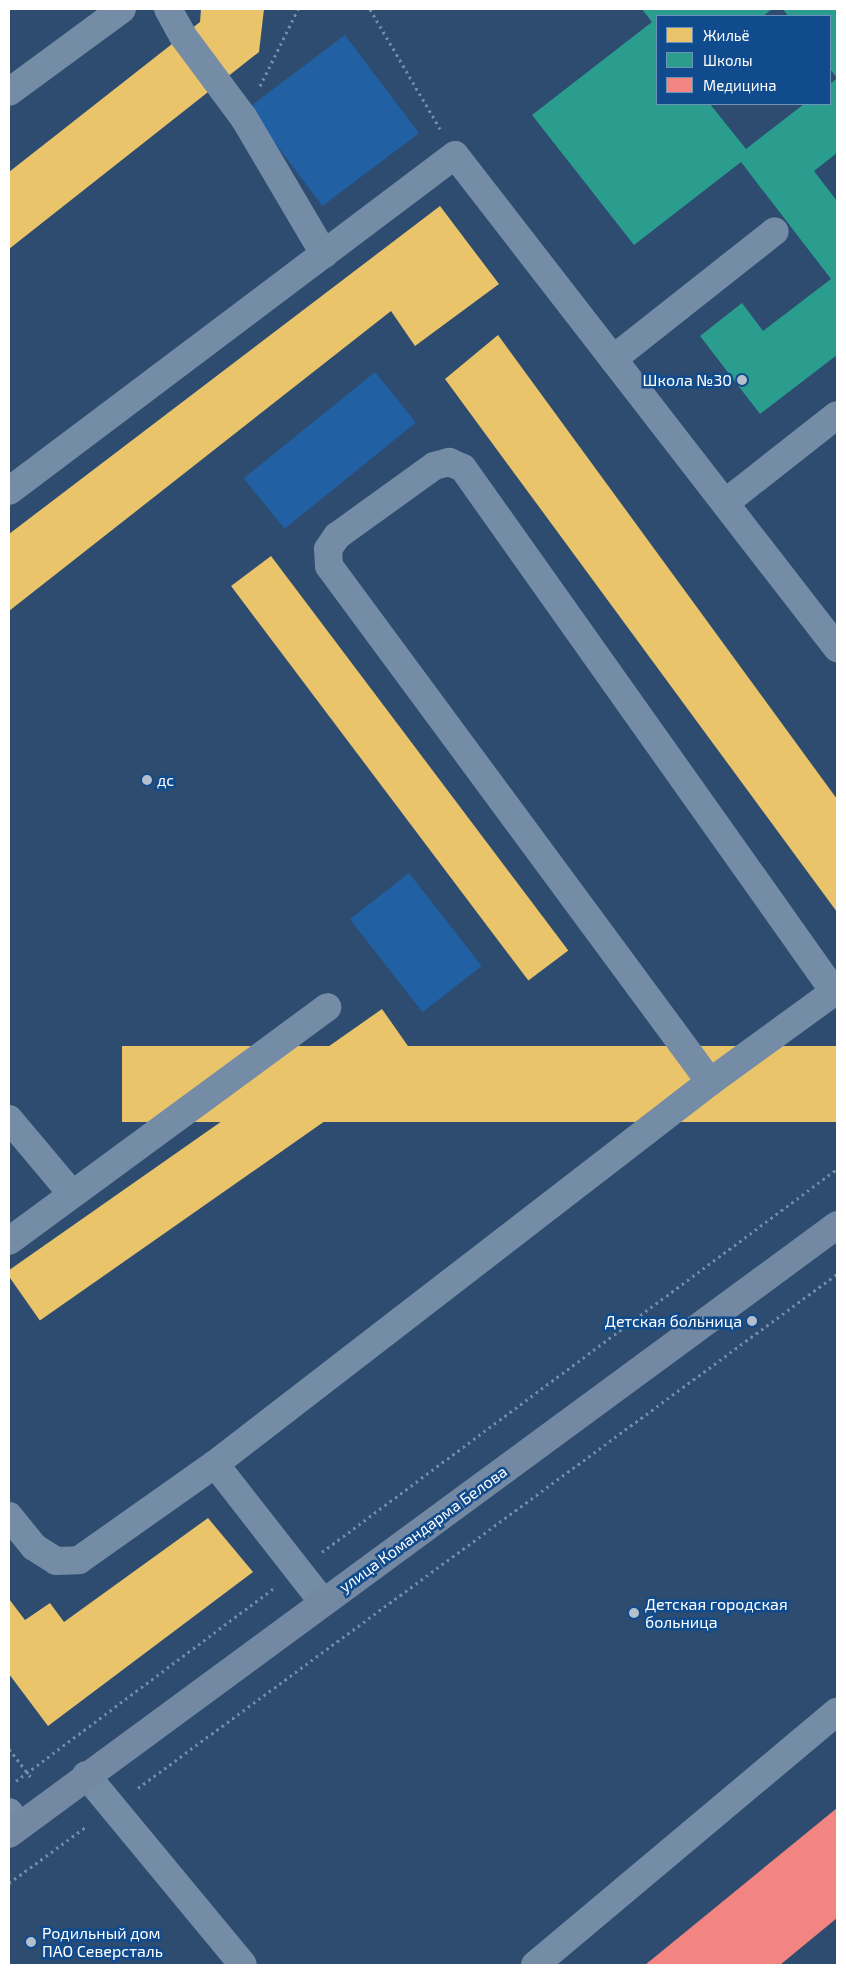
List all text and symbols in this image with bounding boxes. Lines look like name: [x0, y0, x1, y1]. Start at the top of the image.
legend: [656, 15, 831, 105]
text: Жильё: [703, 26, 750, 44]
text: Школы: [703, 51, 753, 69]
text: Медицина: [703, 76, 776, 94]
place label: Школа №30: [643, 370, 732, 390]
marker: Школа №30: [736, 374, 748, 386]
place label: дс: [157, 770, 174, 790]
marker: дс: [141, 774, 153, 786]
place label: Детская больница: [605, 1311, 742, 1331]
marker: Детская больница: [746, 1315, 758, 1327]
street label: улица Командарма Белова: [335, 1462, 511, 1596]
place label: Детская городская больница: [645, 1594, 788, 1632]
marker: Детская городская больница: [627, 1606, 641, 1620]
place label: Родильный дом ПАО Северсталь: [42, 1923, 163, 1961]
marker: Родильный дом ПАО Северсталь: [24, 1935, 38, 1949]

